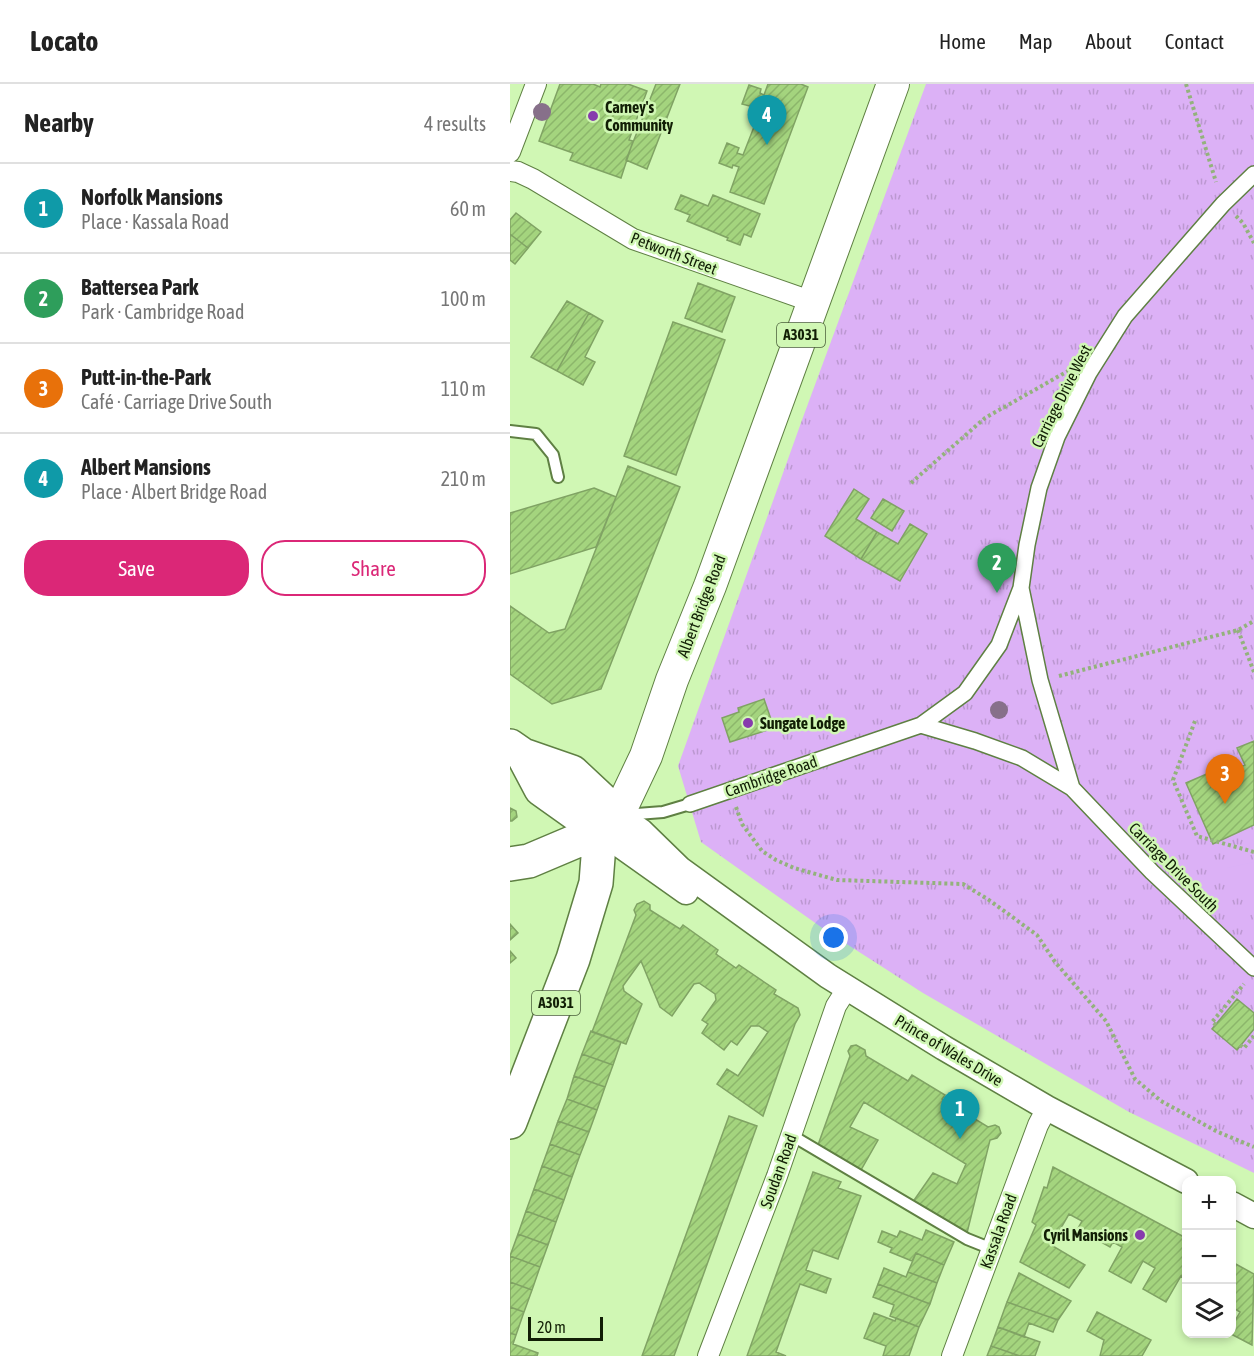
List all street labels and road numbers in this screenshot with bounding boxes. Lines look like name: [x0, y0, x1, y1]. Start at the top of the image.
street label: Petworth Street: [628, 228, 720, 278]
road number: A3031: [777, 323, 825, 347]
street label: Carriage Drive West: [1027, 341, 1096, 451]
street label: Albert Bridge Road: [673, 552, 730, 660]
street label: Cambridge Road: [723, 752, 820, 801]
street label: Carriage Drive South: [1125, 819, 1222, 916]
road number: A3031: [532, 991, 580, 1015]
street label: Prince of Wales Drive: [892, 1011, 1006, 1089]
street label: Soudan Road: [756, 1132, 800, 1210]
street label: Kassala Road: [976, 1191, 1020, 1271]

